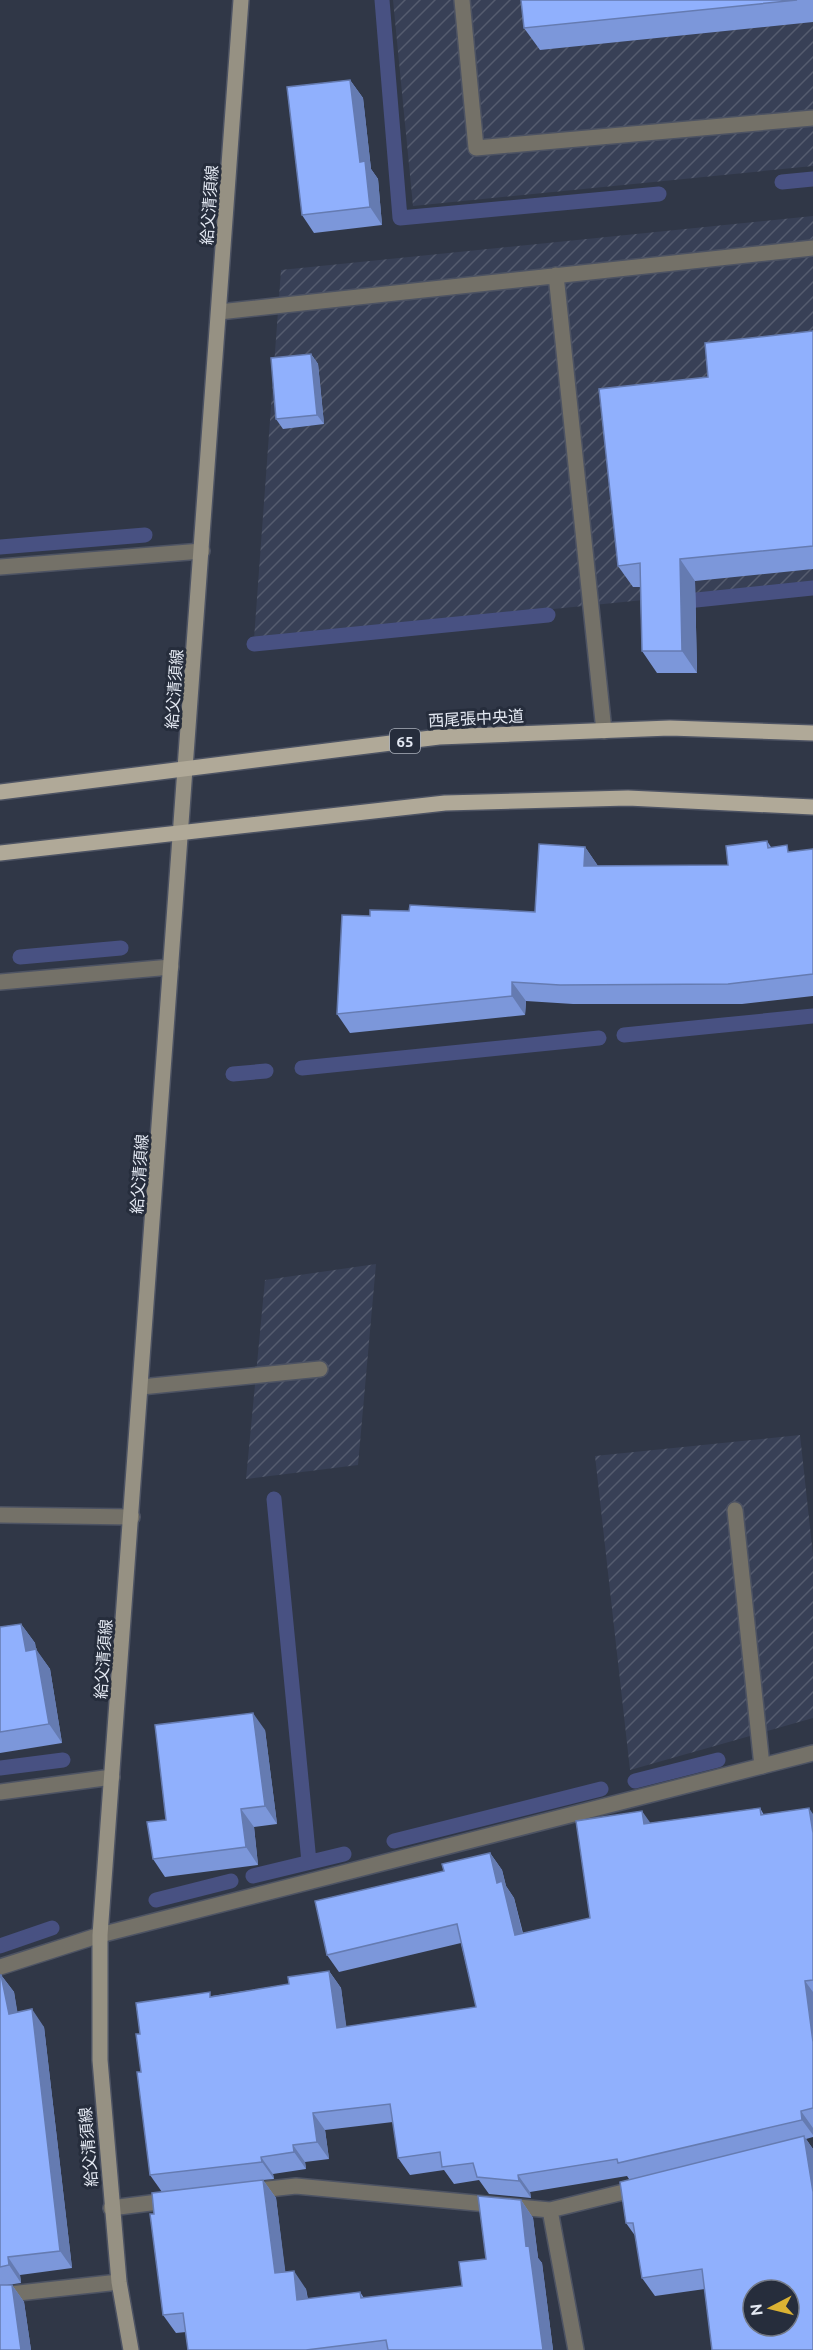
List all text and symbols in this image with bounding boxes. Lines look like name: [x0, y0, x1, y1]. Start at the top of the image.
street label: 給父清須線: [197, 164, 221, 246]
street label: 給父清須線: [162, 648, 186, 730]
street label: 西尾張中央道: [428, 706, 524, 730]
road number: 65: [390, 729, 420, 753]
street label: 給父清須線: [127, 1133, 151, 1215]
street label: 給父清須線: [91, 1618, 115, 1700]
street label: 給父清須線: [76, 2106, 100, 2188]
north arrow: [741, 2278, 801, 2338]
text: N: [746, 2303, 766, 2317]

